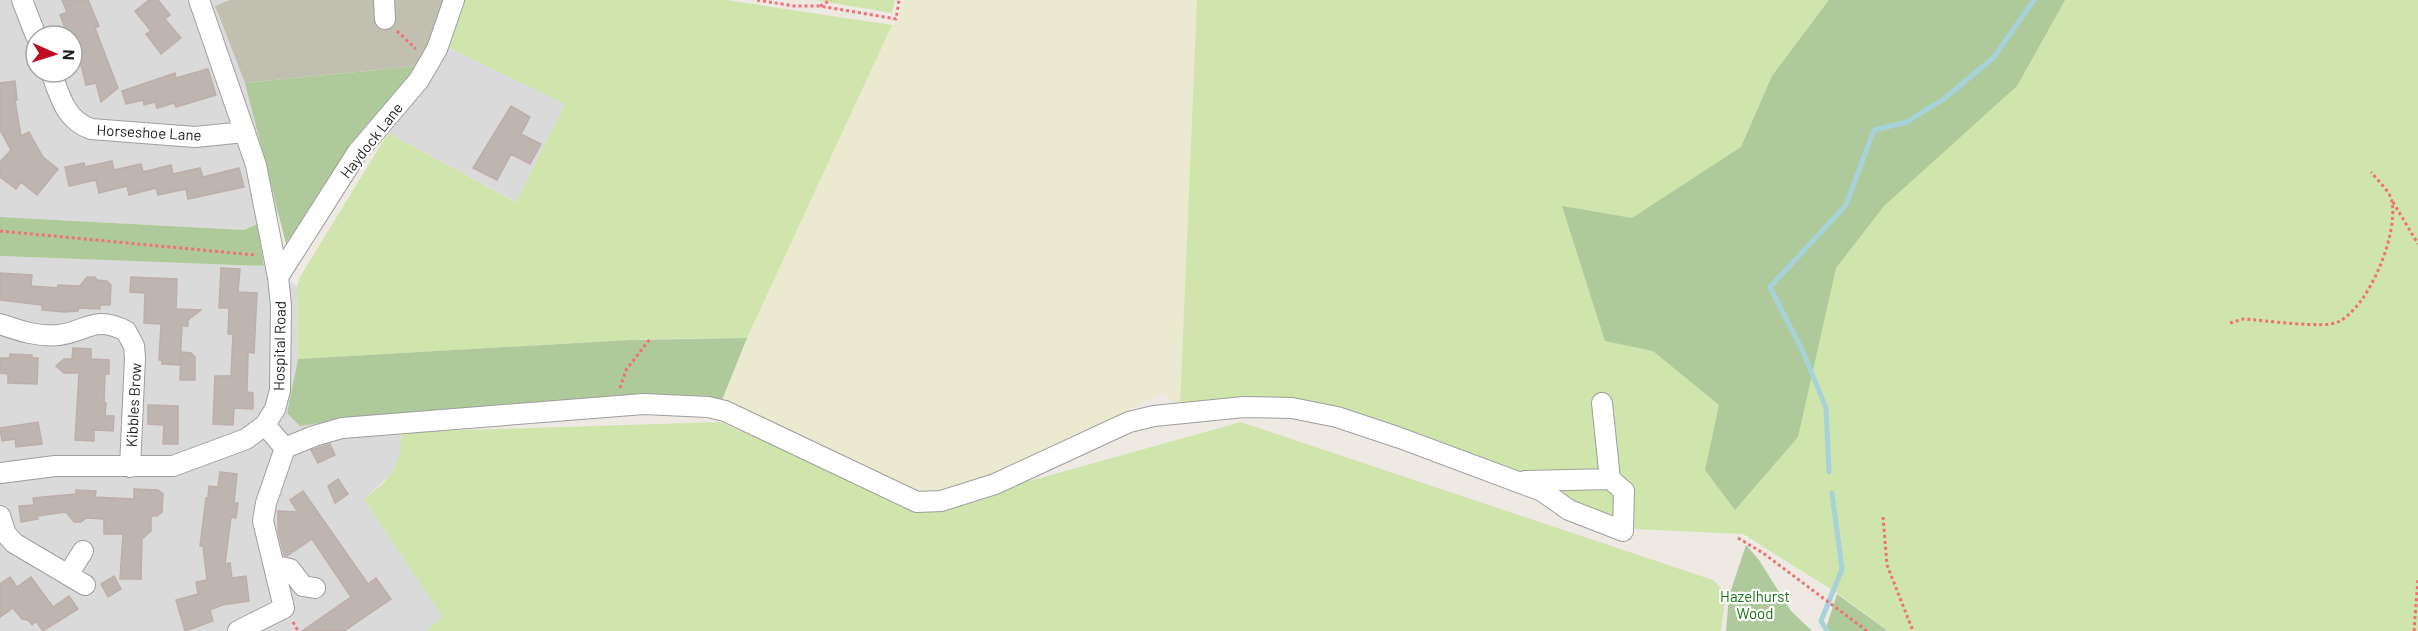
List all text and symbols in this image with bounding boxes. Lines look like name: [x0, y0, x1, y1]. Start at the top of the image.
north arrow: [24, 24, 84, 84]
text: N: [60, 49, 79, 61]
street label: Haydock Lane: [336, 99, 406, 181]
street label: Horseshoe Lane: [96, 120, 202, 144]
street label: Hospital Road: [269, 301, 289, 391]
street label: Kibbles Brow: [122, 362, 144, 448]
park label: Hazelhurst Wood: [1720, 587, 1790, 622]

